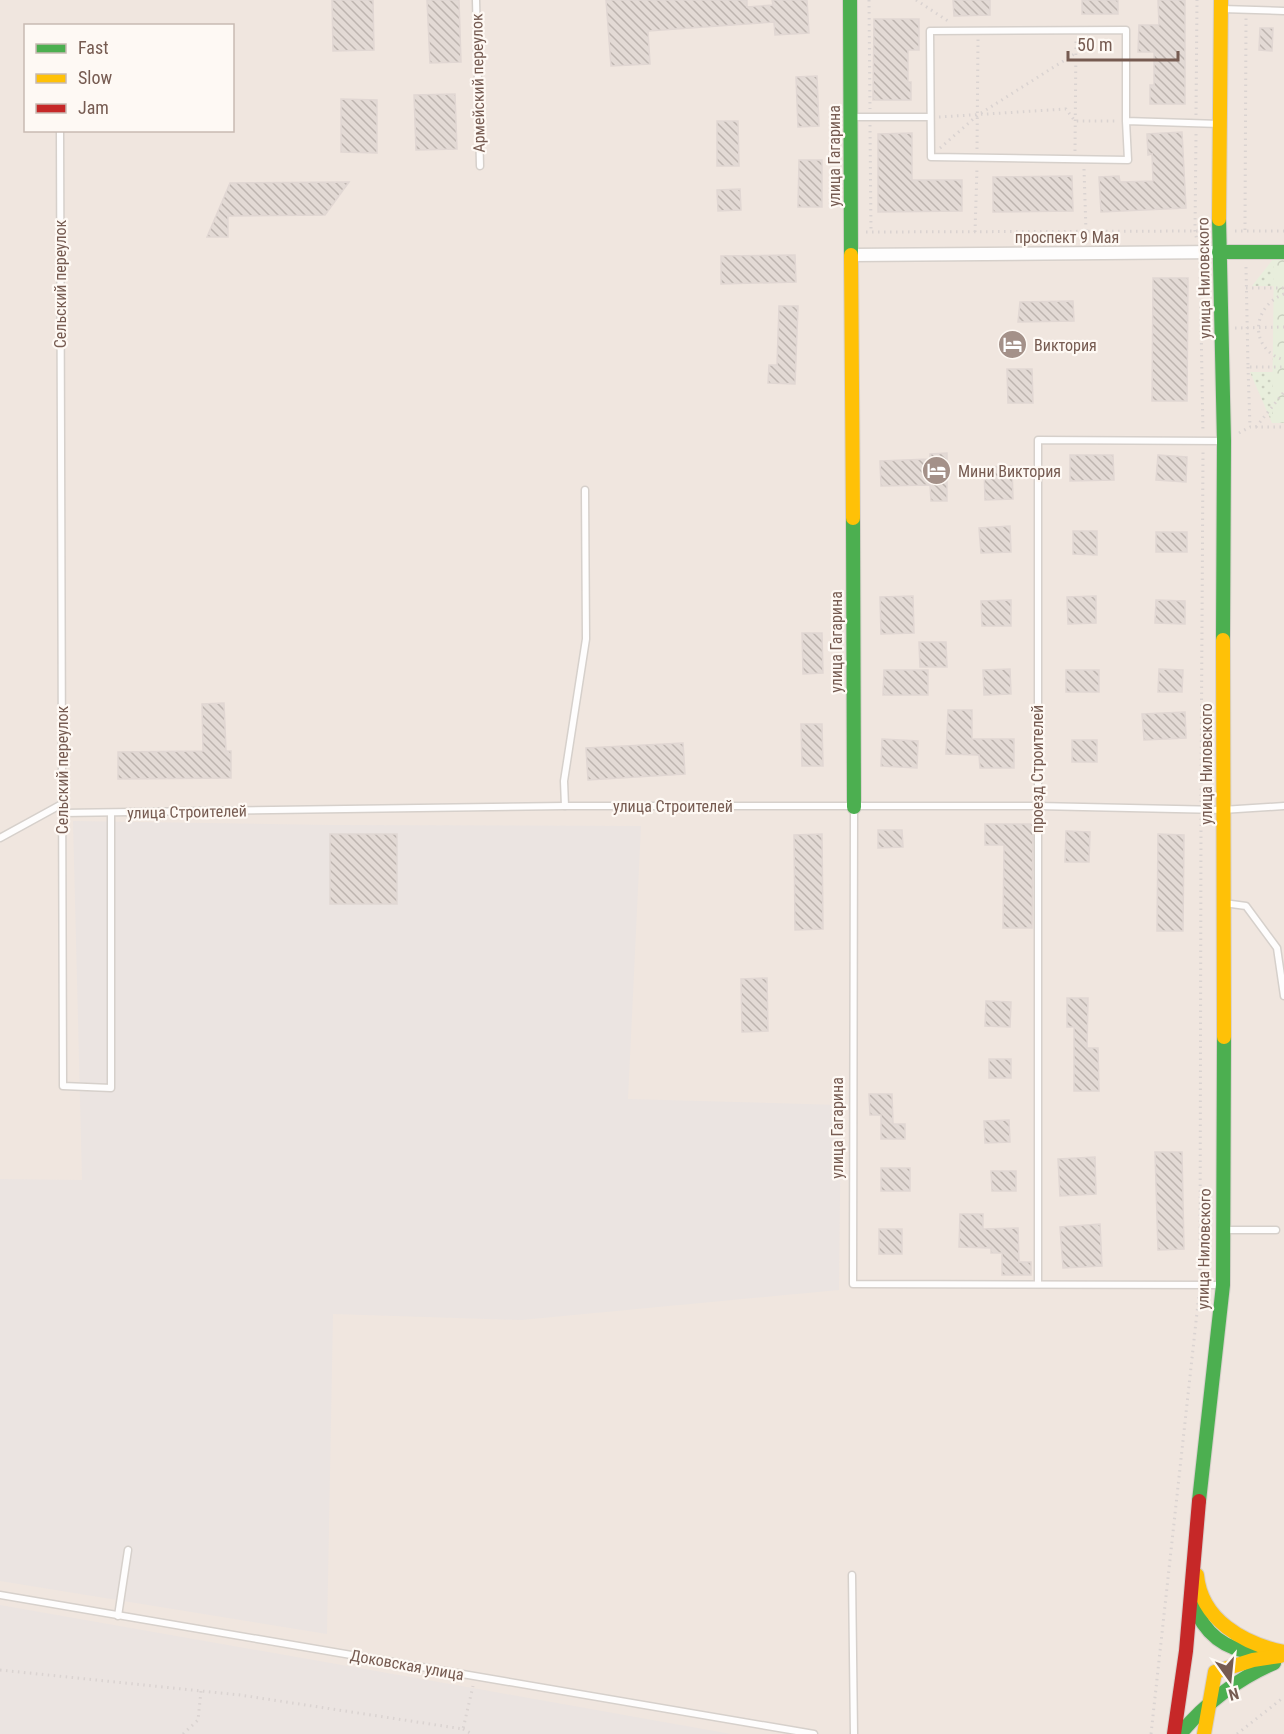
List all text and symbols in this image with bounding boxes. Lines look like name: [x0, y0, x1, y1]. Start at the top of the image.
street label: Армейский переулок: [467, 13, 489, 153]
legend: [24, 24, 234, 132]
scale bar: [1068, 24, 1178, 62]
text: 50 m: [1077, 34, 1112, 55]
text: Fast: [78, 37, 109, 58]
text: Slow: [78, 67, 113, 88]
text: Jam: [78, 97, 109, 118]
street label: улица Гагарина: [825, 105, 844, 207]
street label: улица Ниловского: [1193, 217, 1215, 339]
street label: Сельский переулок: [51, 219, 70, 348]
street label: проспект 9 Мая: [1015, 228, 1119, 247]
hotel icon: Виктория: [997, 329, 1029, 361]
place label: Виктория: [1034, 336, 1097, 355]
hotel icon: Мини Виктория: [921, 455, 953, 487]
place label: Мини Виктория: [958, 462, 1061, 481]
street label: улица Гагарина: [827, 591, 846, 693]
street label: улица Ниловского: [1197, 703, 1216, 825]
street label: Сельский переулок: [53, 705, 72, 834]
street label: проезд Строителей: [1028, 705, 1047, 833]
street label: улица Строителей: [613, 797, 733, 816]
street label: улица Строителей: [127, 801, 247, 823]
street label: улица Гагарина: [828, 1077, 847, 1179]
street label: улица Ниловского: [1193, 1188, 1215, 1310]
street label: Доковская улица: [349, 1646, 465, 1684]
north arrow: [1200, 1650, 1260, 1710]
text: N: [1227, 1684, 1241, 1704]

